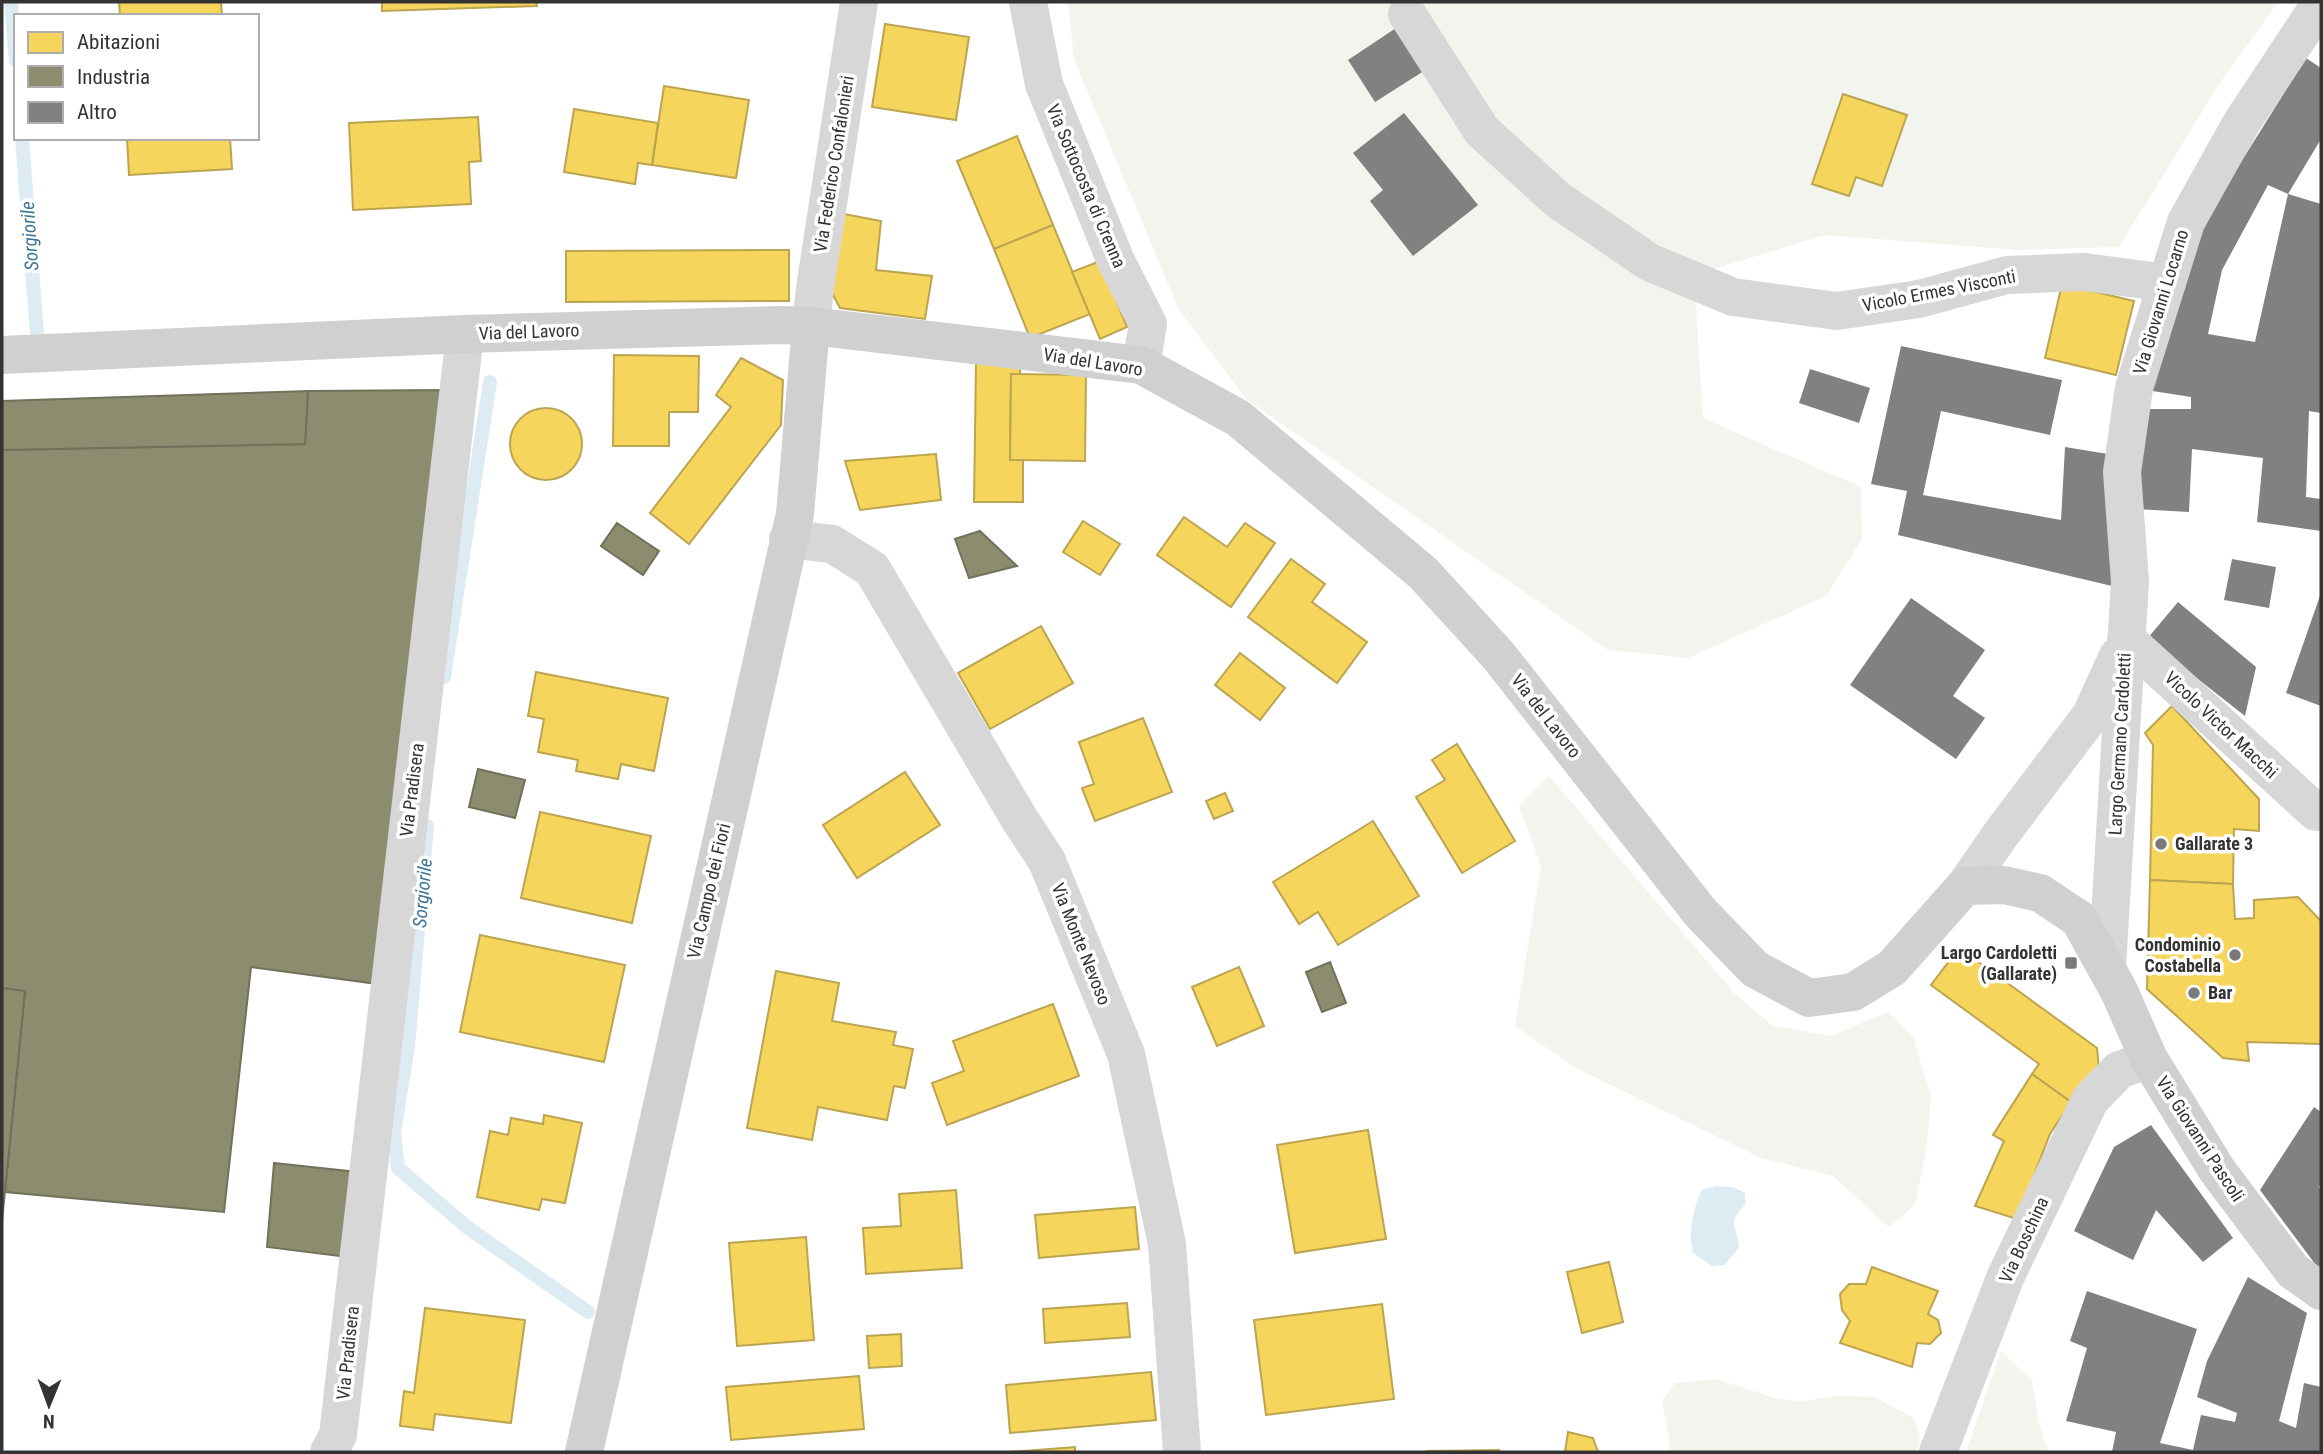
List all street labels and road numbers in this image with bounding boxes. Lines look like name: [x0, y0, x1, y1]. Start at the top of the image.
street label: Via Federico Confalonieri: [809, 74, 858, 254]
street label: Via Sottocosta di Crenna: [1042, 101, 1130, 271]
street label: Via Giovanni Locarno: [2129, 227, 2193, 377]
street label: Vicolo Ermes Visconti: [1861, 265, 2017, 316]
street label: Via del Lavoro: [478, 319, 580, 344]
street label: Via del Lavoro: [1042, 343, 1144, 380]
street label: Largo Germano Cardoletti: [2104, 652, 2135, 836]
street label: Vicolo Victor Macchi: [2160, 667, 2282, 782]
street label: Via del Lavoro: [1507, 670, 1586, 762]
street label: Via Pradisera: [395, 742, 428, 838]
street label: Via Campo dei Fiori: [683, 821, 734, 961]
street label: Via Monte Nevoso: [1047, 880, 1115, 1008]
street label: Via Giovanni Pascoli: [2152, 1072, 2249, 1205]
street label: Via Boschina: [1994, 1193, 2053, 1286]
street label: Via Pradisera: [332, 1305, 363, 1401]

